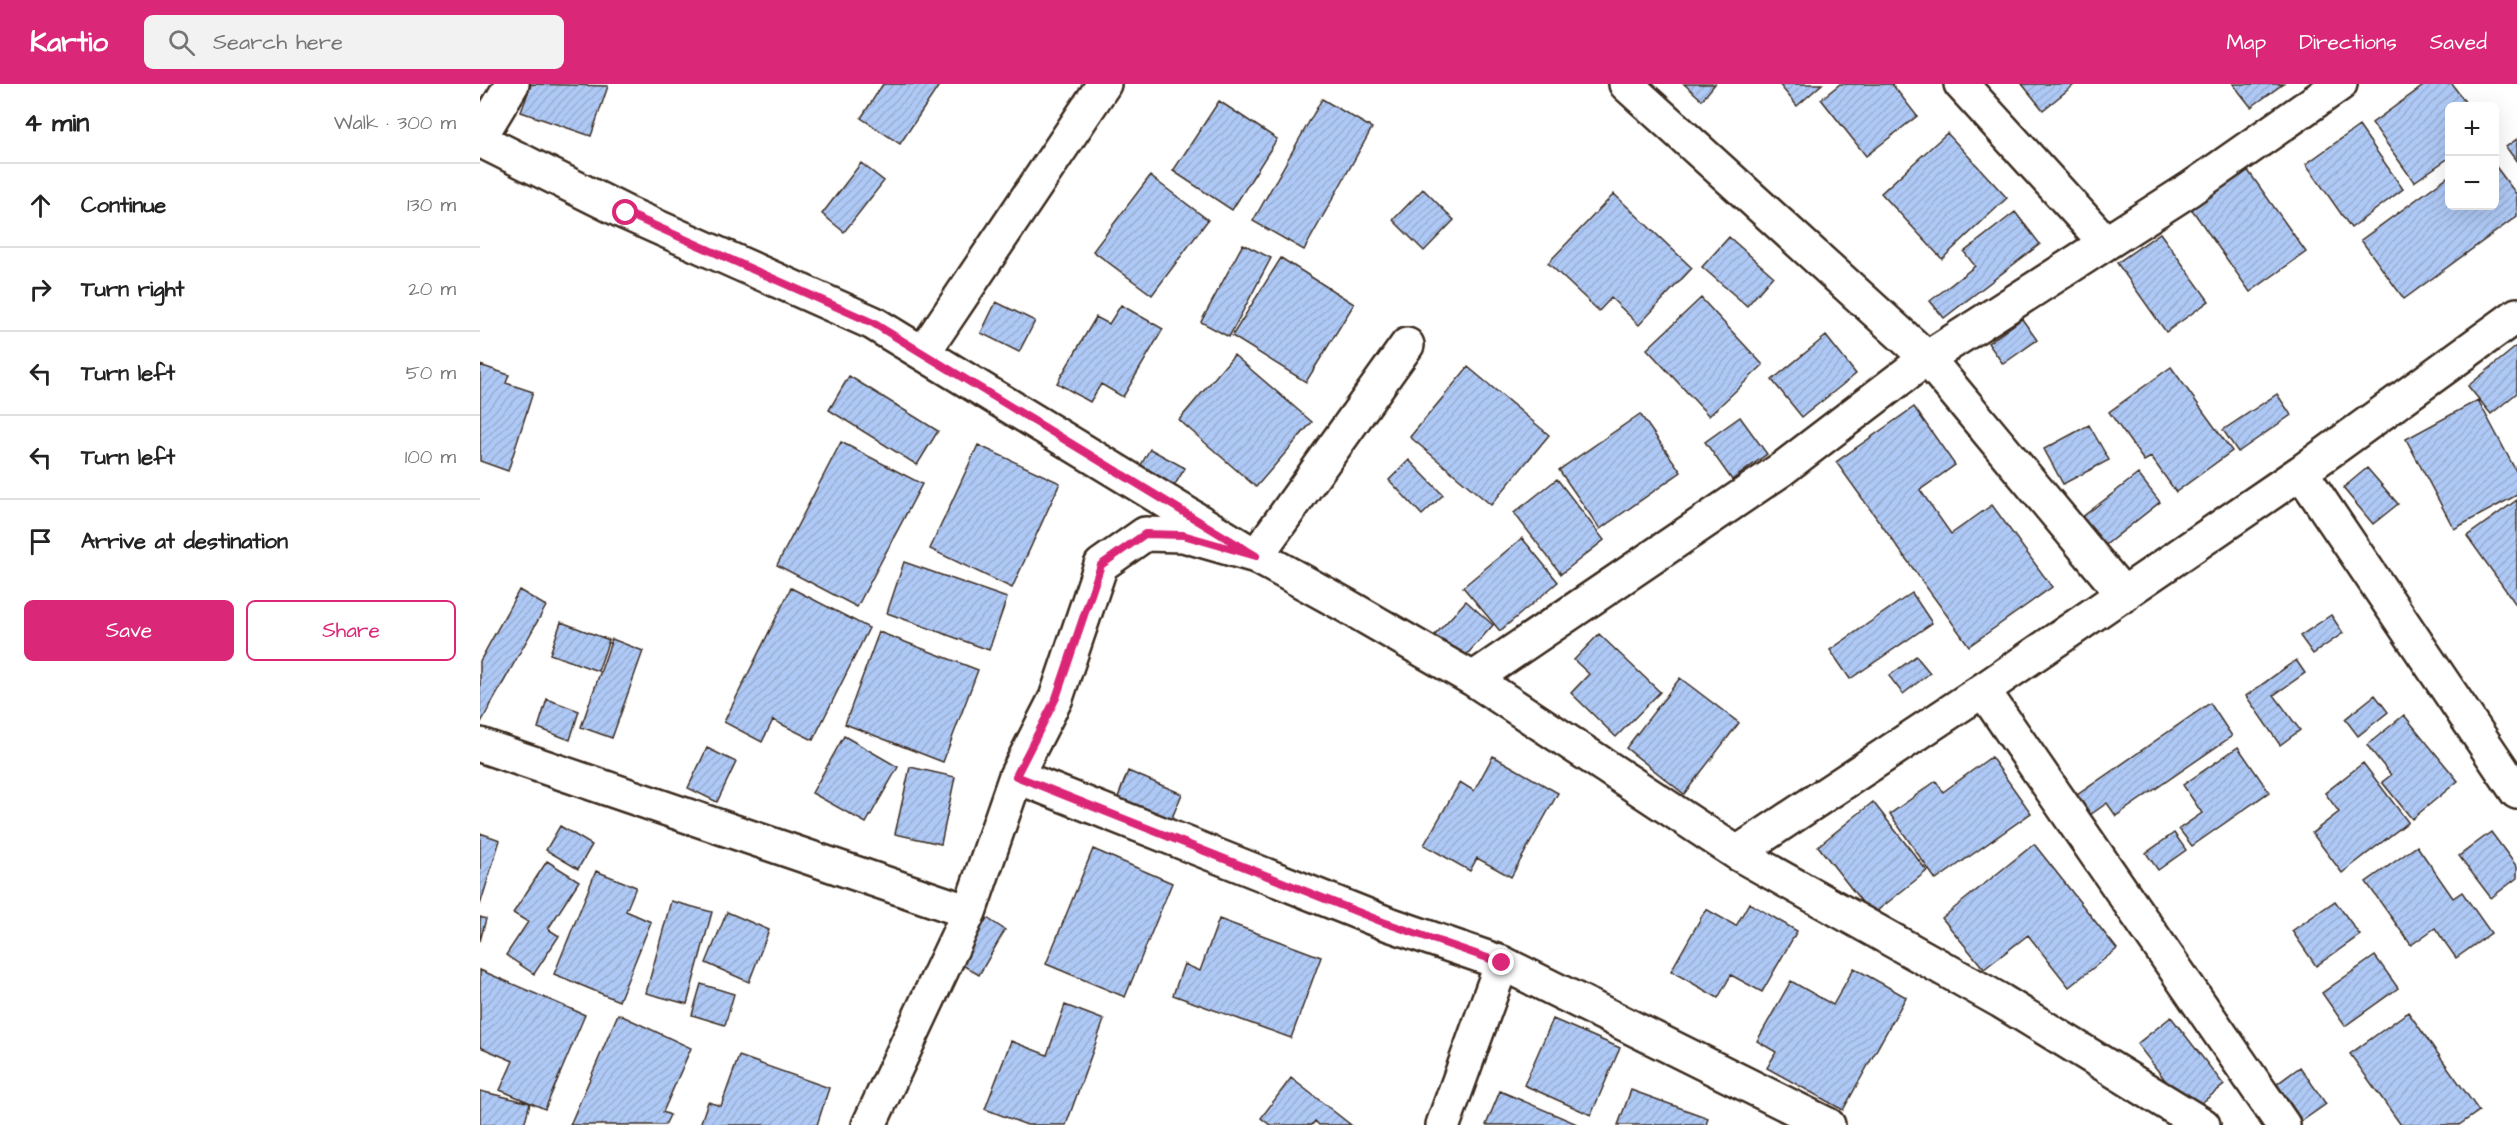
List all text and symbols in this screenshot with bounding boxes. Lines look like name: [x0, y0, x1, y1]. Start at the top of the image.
search box: [144, 15, 564, 69]
text: Kartio: [30, 23, 108, 62]
icon: search: [165, 26, 198, 59]
text: Search here: [213, 27, 343, 58]
text: Map: [2226, 28, 2266, 57]
text: Directions: [2299, 28, 2397, 57]
text: Saved: [2430, 28, 2487, 57]
map controls: [2445, 102, 2499, 210]
button: +: [2445, 102, 2499, 156]
text: 4 min: [24, 105, 89, 141]
text: Walk · 300 m: [334, 109, 456, 137]
button: −: [2445, 156, 2499, 210]
icon: ahead: [24, 189, 57, 222]
text: Continue: [81, 190, 166, 221]
text: 130 m: [407, 191, 456, 219]
route start: [612, 199, 638, 225]
icon: right: [24, 273, 57, 306]
text: Turn right: [81, 274, 184, 305]
text: 20 m: [408, 275, 456, 303]
icon: left: [24, 357, 57, 390]
text: Turn left: [81, 358, 175, 389]
text: 50 m: [406, 359, 456, 387]
icon: left: [24, 441, 57, 474]
text: Turn left: [81, 442, 175, 473]
text: 100 m: [405, 443, 456, 471]
icon: arrive: [24, 525, 57, 558]
text: Arrive at destination: [81, 526, 288, 557]
button: Save: [24, 600, 234, 661]
button: Share: [246, 600, 456, 661]
route end: [1488, 949, 1514, 975]

